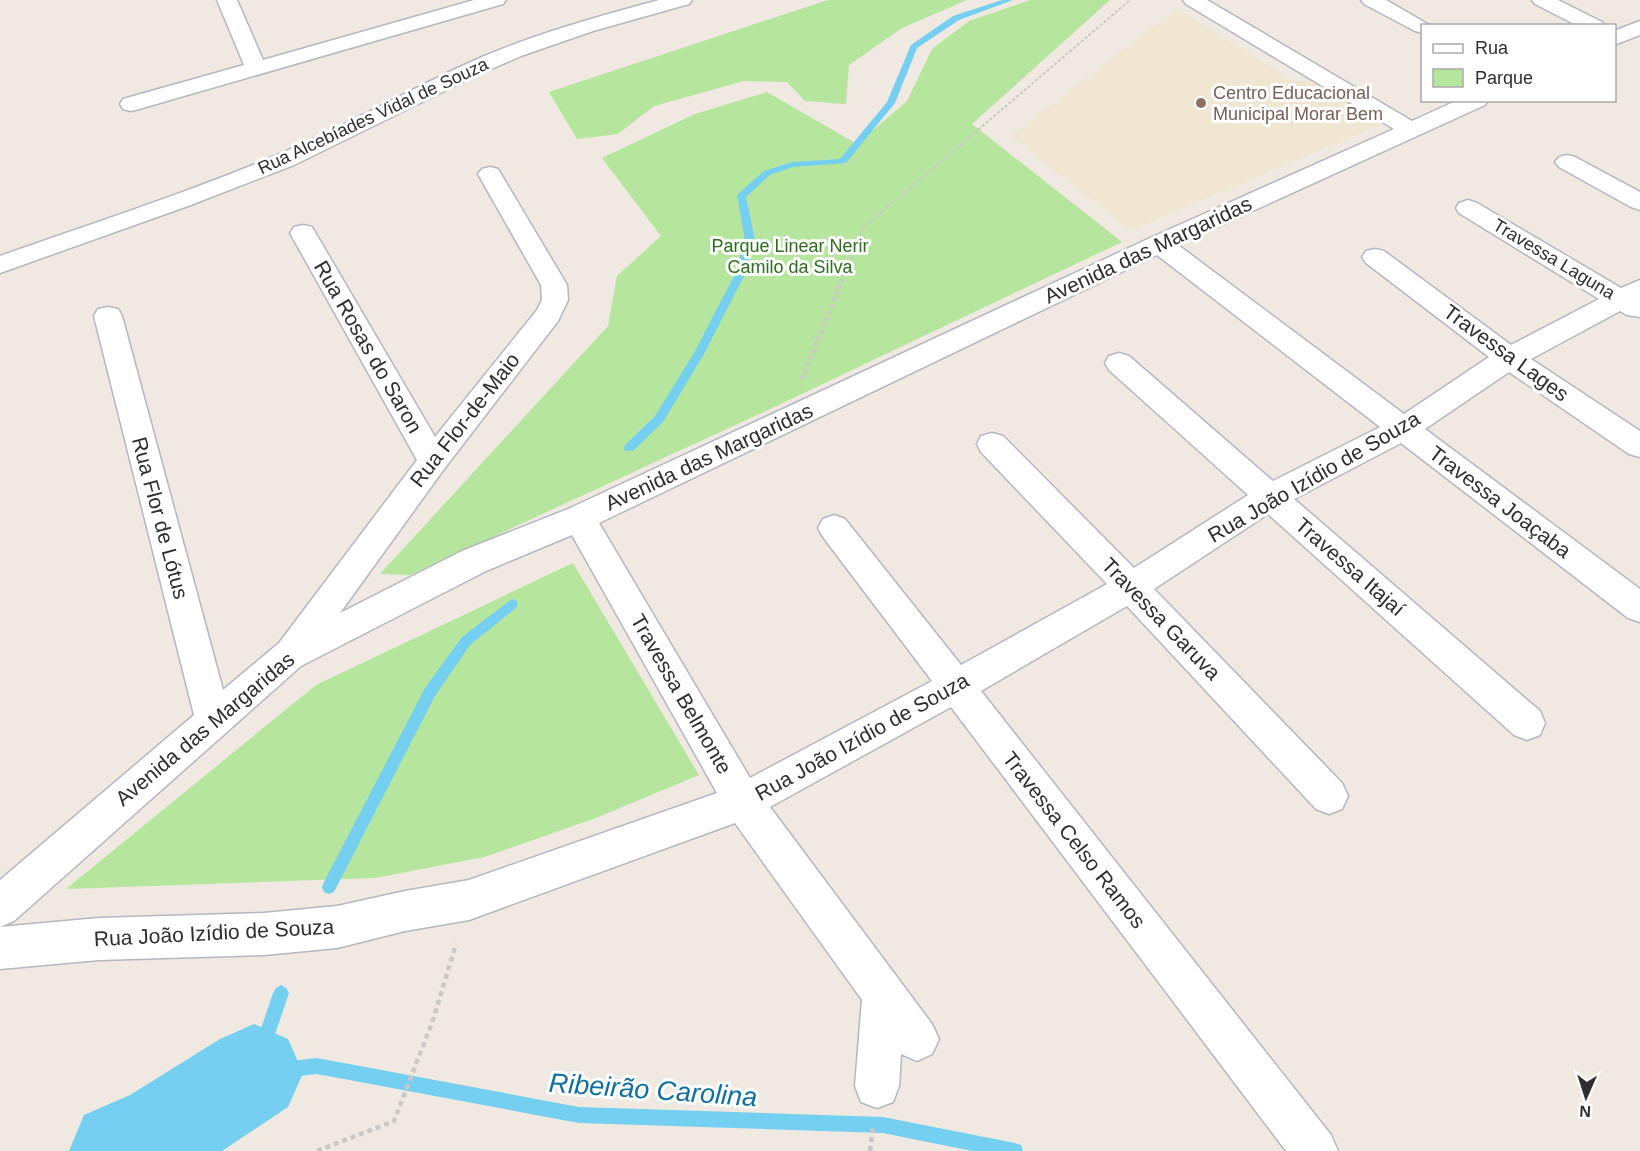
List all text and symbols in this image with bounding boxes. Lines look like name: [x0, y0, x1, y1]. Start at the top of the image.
legend: [1421, 24, 1616, 102]
text: Rua: [1475, 38, 1509, 58]
street label: Rua Alcebíades Vidal de Souza: [255, 53, 492, 178]
text: Parque: [1475, 68, 1533, 88]
place label: Centro Educacional Municipal Morar Bem: [1213, 83, 1383, 124]
marker: Centro Educacional Municipal Morar Bem: [1194, 96, 1208, 110]
street label: Avenida das Margaridas: [1040, 191, 1255, 308]
street label: Travessa Laguna: [1490, 215, 1619, 304]
park label: Parque Linear Nerir Camilo da Silva: [711, 236, 869, 277]
street label: Rua Rosas do Saron: [310, 257, 427, 437]
street label: Travessa Lages: [1439, 300, 1573, 406]
street label: Rua Flor-de-Maio: [405, 348, 524, 491]
street label: Avenida das Margaridas: [601, 398, 816, 515]
street label: Rua João Izídio de Souza: [1204, 406, 1424, 547]
street label: Rua Flor de Lótus: [128, 434, 193, 601]
street label: Travessa Joaçaba: [1425, 441, 1576, 562]
street label: Travessa Itajaí: [1291, 513, 1410, 620]
street label: Travessa Garuva: [1097, 553, 1226, 685]
street label: Travessa Belmonte: [626, 610, 736, 778]
street label: Avenida das Margaridas: [111, 647, 299, 810]
street label: Rua João Izídio de Souza: [751, 668, 973, 805]
street label: Travessa Celso Ramos: [998, 747, 1150, 932]
street label: Rua João Izídio de Souza: [93, 915, 335, 950]
north arrow: [1556, 1067, 1616, 1127]
water label: Ribeirão Carolina: [548, 1068, 758, 1112]
text: N: [1579, 1103, 1591, 1120]

